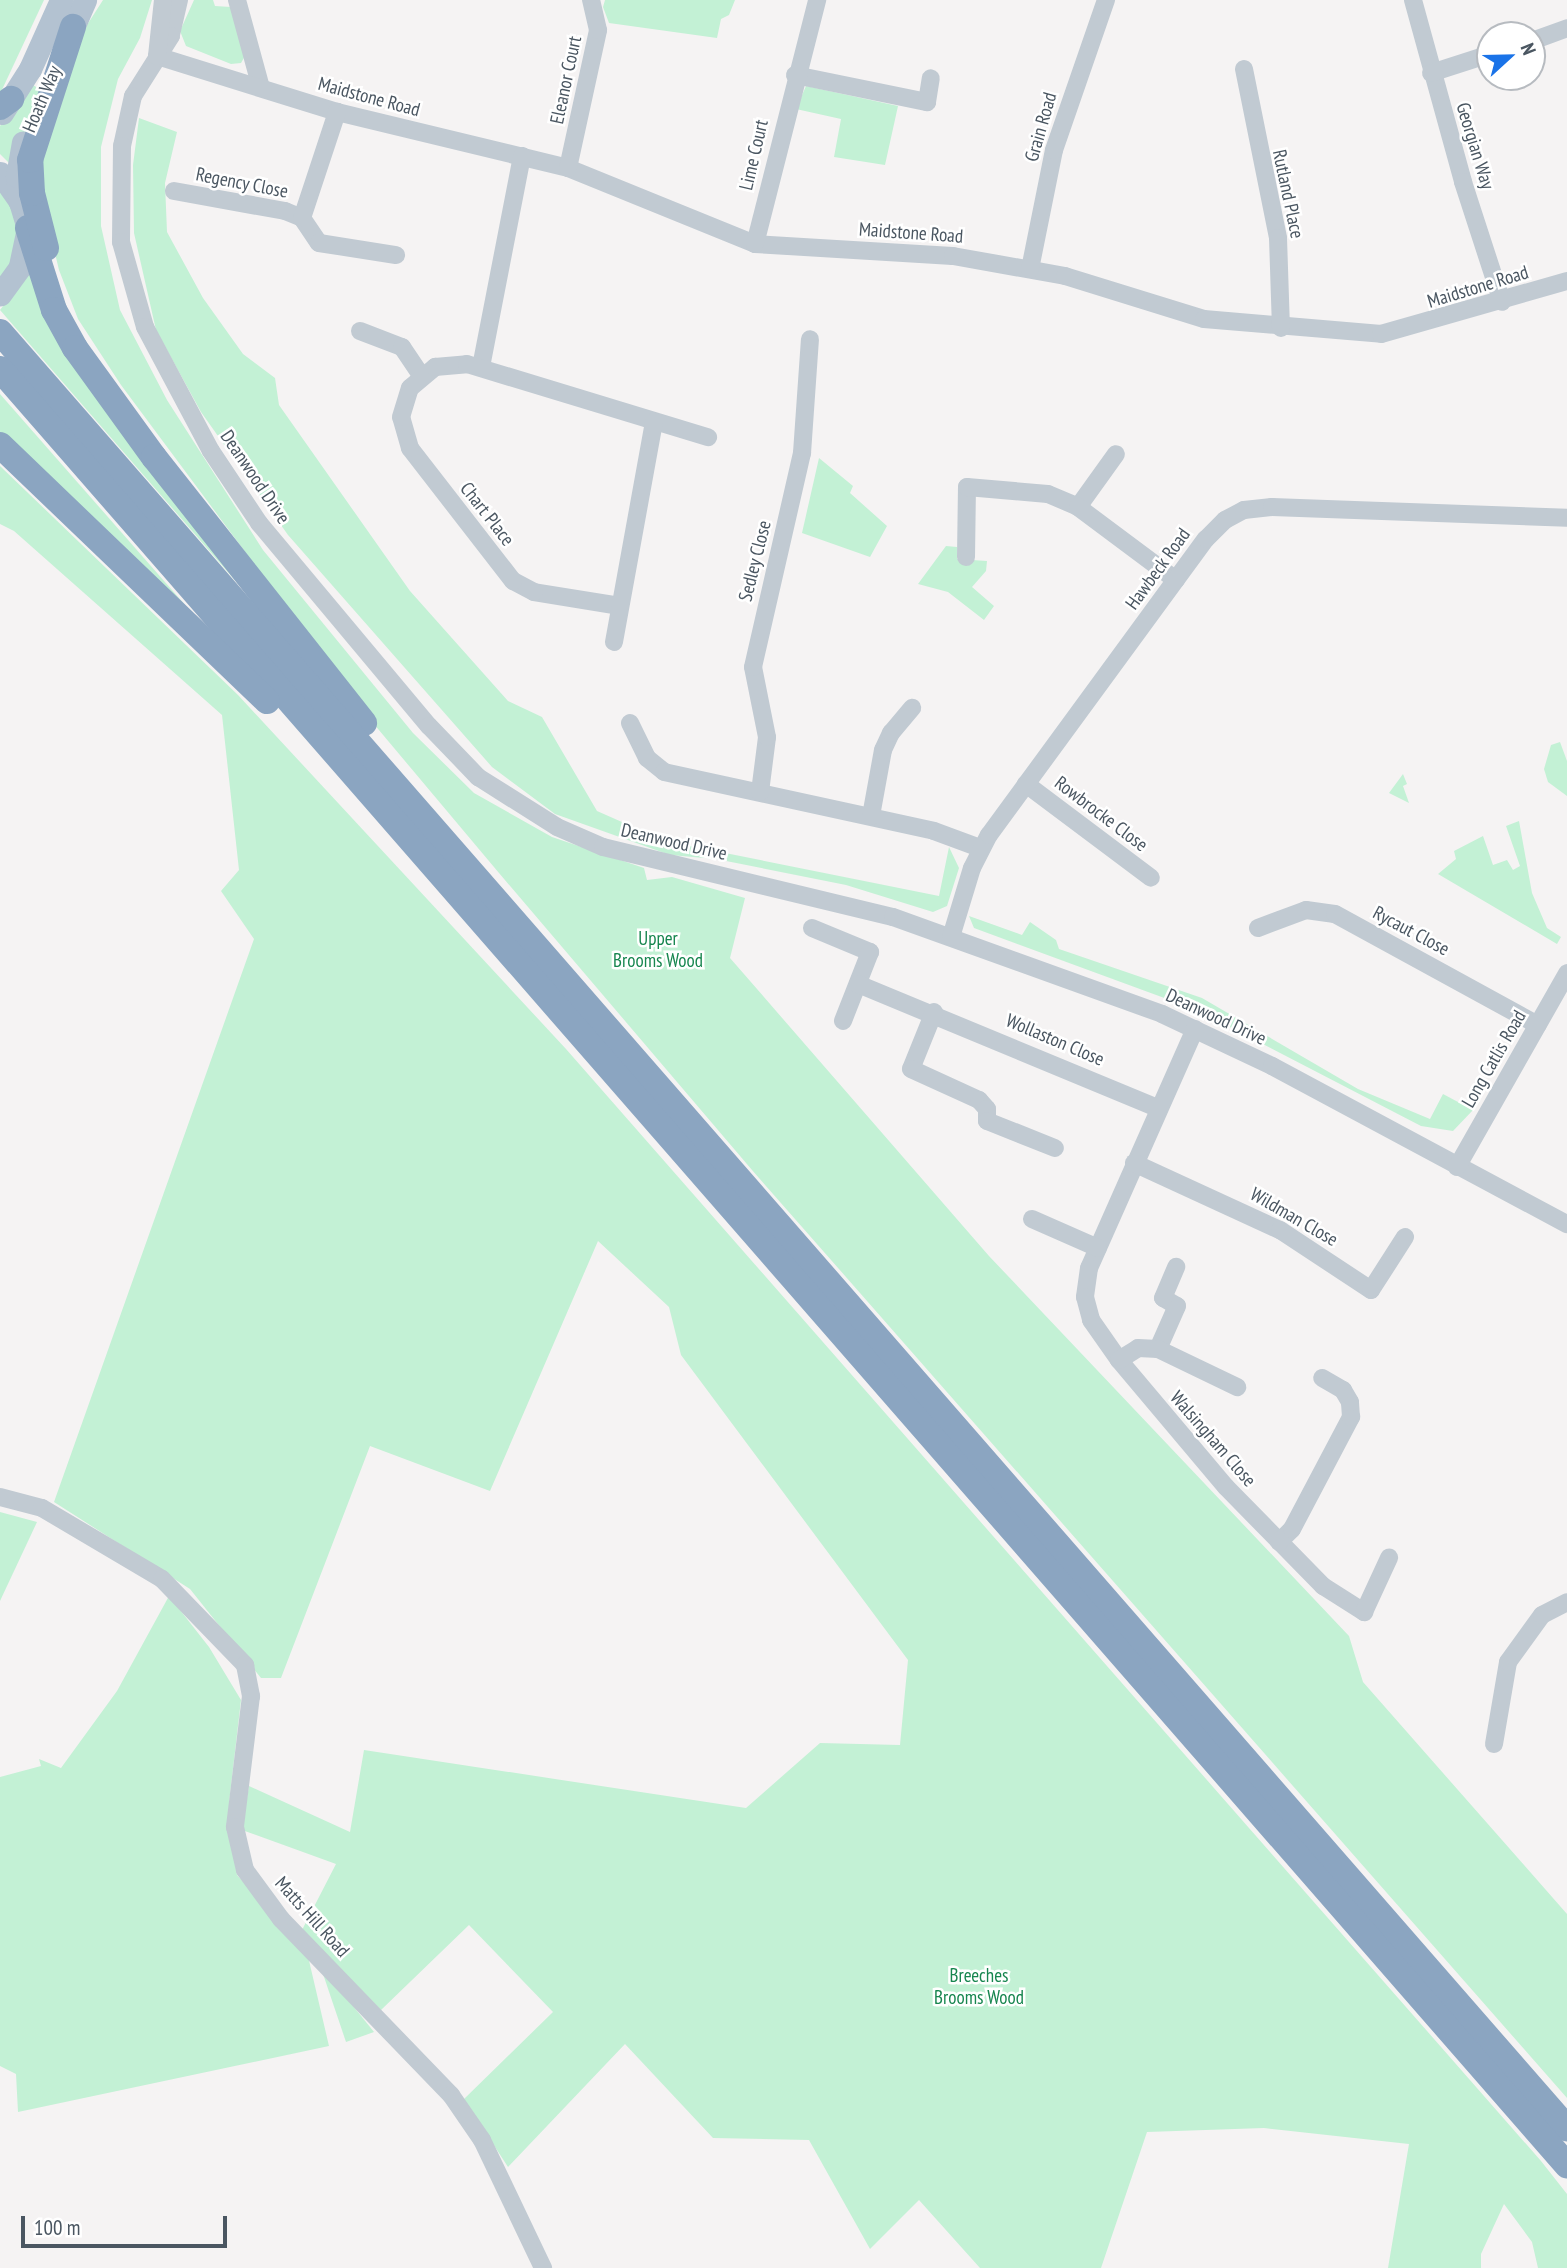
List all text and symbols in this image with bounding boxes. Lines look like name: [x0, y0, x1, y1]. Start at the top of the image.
north arrow: [1476, 21, 1546, 91]
street label: Eleanor Court: [546, 34, 586, 126]
text: N: [1516, 40, 1542, 58]
street label: Hoath Way: [18, 62, 66, 136]
street label: Maidstone Road: [316, 72, 422, 122]
street label: Grain Road: [1020, 90, 1062, 164]
street label: Georgian Way: [1451, 100, 1499, 192]
street label: Lime Court: [735, 117, 773, 193]
street label: Rutland Place: [1267, 148, 1309, 240]
street label: Regency Close: [194, 163, 290, 203]
street label: Maidstone Road: [858, 218, 964, 248]
street label: Maidstone Road: [1425, 261, 1531, 313]
street label: Deanwood Drive: [215, 426, 295, 528]
street label: Chart Place: [455, 478, 519, 550]
street label: Sedley Close: [734, 518, 776, 604]
street label: Hawbeck Road: [1121, 524, 1195, 614]
street label: Rowbrocke Close: [1050, 772, 1152, 856]
street label: Deanwood Drive: [619, 819, 729, 865]
street label: Rycaut Close: [1369, 901, 1453, 961]
park label: Upper Brooms Wood: [613, 928, 703, 972]
street label: Deanwood Drive: [1162, 984, 1270, 1050]
street label: Long Catlis Road: [1457, 1006, 1531, 1112]
street label: Wollaston Close: [1002, 1009, 1108, 1071]
street label: Wildman Close: [1246, 1183, 1342, 1251]
street label: Walsingham Close: [1165, 1387, 1261, 1491]
street label: Matts Hill Road: [270, 1872, 354, 1962]
park label: Breeches Brooms Wood: [934, 1965, 1024, 2009]
scale bar: [24, 2202, 231, 2246]
text: 100 m: [34, 2214, 80, 2241]

